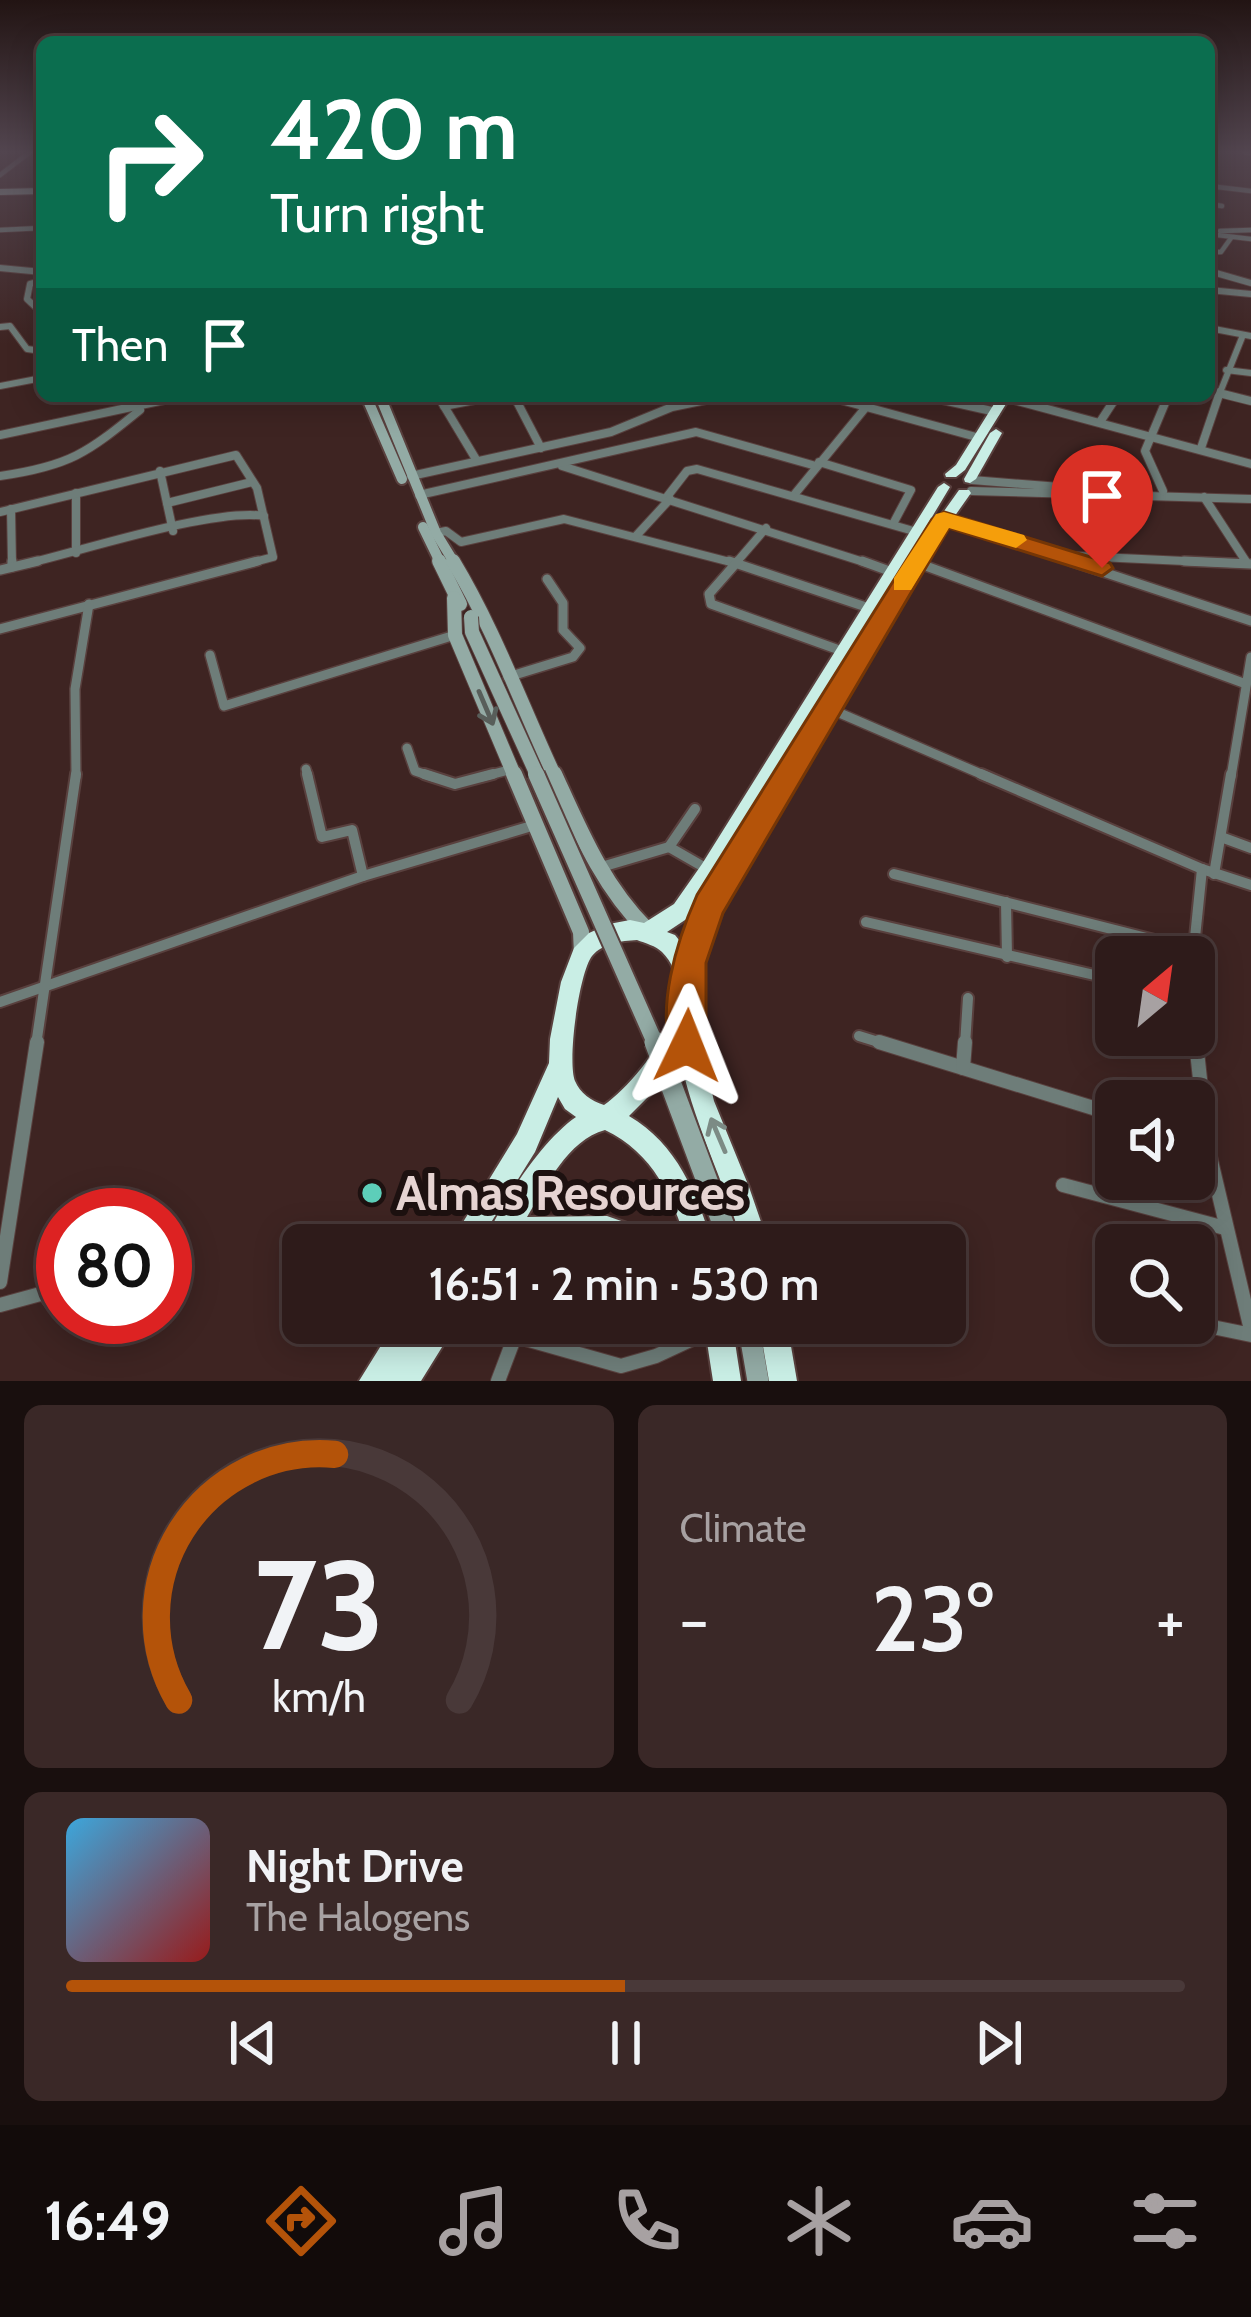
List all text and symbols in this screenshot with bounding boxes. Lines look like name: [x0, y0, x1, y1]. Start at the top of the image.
text: 420 m: [270, 78, 518, 180]
icon: right: [72, 84, 228, 240]
text: Turn right: [270, 180, 484, 246]
icon: arrive: [192, 312, 258, 378]
text: Then: [72, 318, 168, 372]
pin: [1051, 445, 1153, 568]
icon: arrive: [1069, 463, 1135, 529]
one-way arrow: [477, 690, 499, 726]
north arrow: [1095, 936, 1215, 1056]
map controls: [1095, 936, 1215, 1344]
position arrow: [624, 983, 750, 1109]
button: sound: [1095, 1080, 1215, 1200]
one-way arrow: [706, 1117, 727, 1154]
place label: Almas Resources: [396, 1164, 745, 1222]
marker: Almas Resources: [359, 1180, 385, 1206]
speed limit sign: 80: [36, 1188, 192, 1344]
button: search: [1095, 1224, 1215, 1344]
text: 16:51 · 2 min · 530 m: [429, 1257, 819, 1311]
text: Climate: [680, 1504, 806, 1552]
text: 73: [253, 1529, 384, 1680]
text: 23°: [871, 1564, 993, 1674]
text: −: [680, 1579, 709, 1660]
text: +: [1156, 1579, 1185, 1660]
text: km/h: [272, 1670, 366, 1722]
text: Night Drive: [246, 1839, 464, 1893]
text: The Halogens: [246, 1893, 470, 1941]
icon: previous: [220, 2010, 286, 2076]
icon: pause: [593, 2010, 659, 2076]
icon: next: [966, 2010, 1032, 2076]
icon: directions: [259, 2179, 343, 2263]
icon: music: [432, 2179, 516, 2263]
icon: phone: [605, 2179, 689, 2263]
icon: climate: [777, 2179, 861, 2263]
icon: car: [950, 2179, 1034, 2263]
icon: filters: [1123, 2179, 1207, 2263]
text: 16:49: [44, 2188, 171, 2254]

